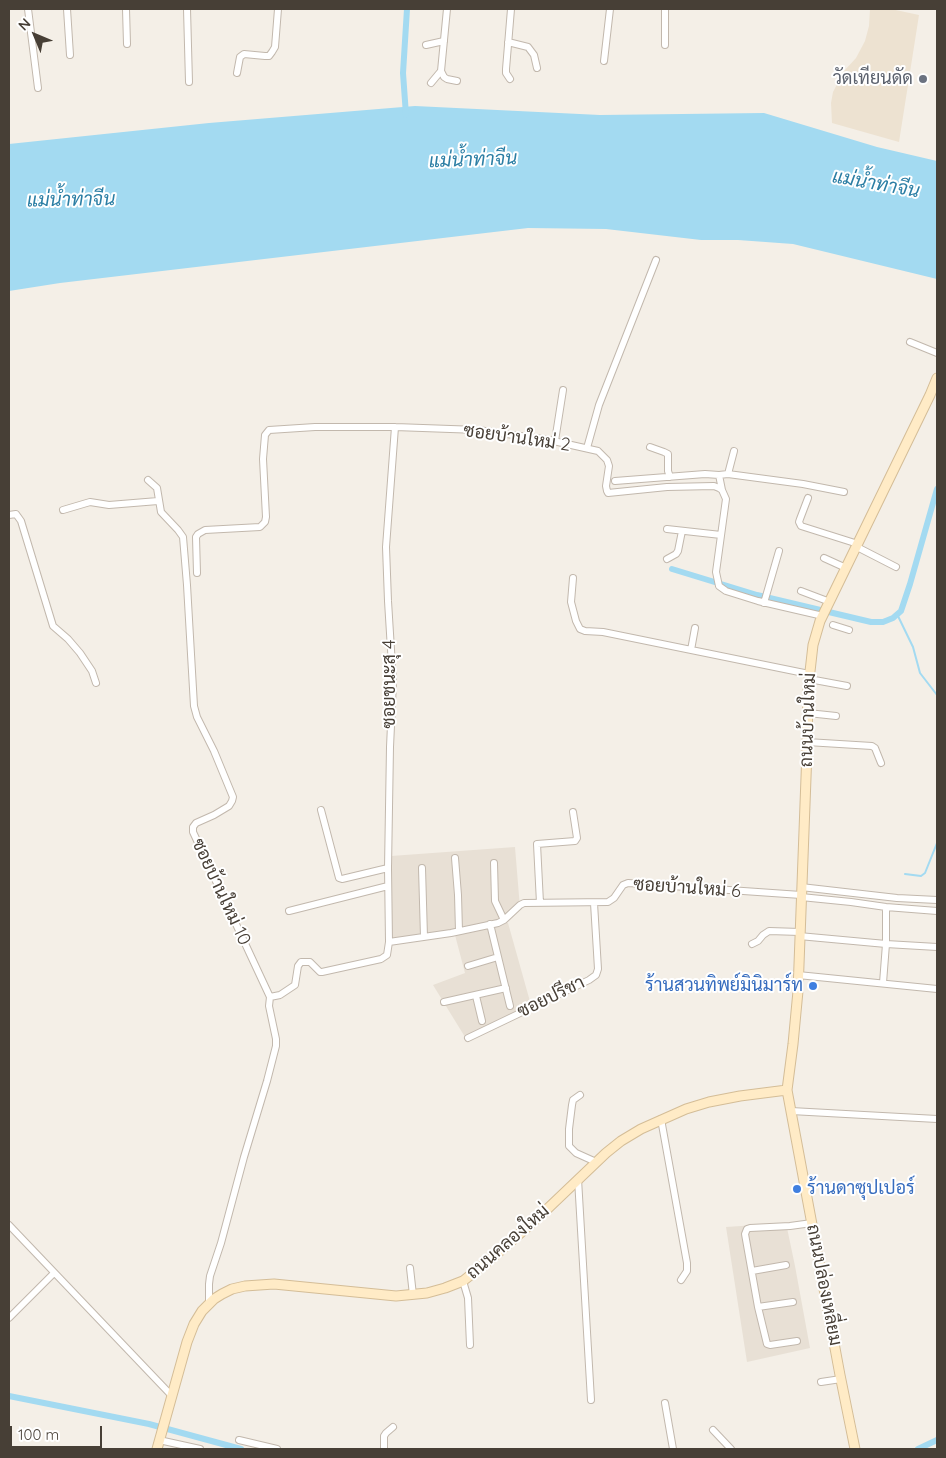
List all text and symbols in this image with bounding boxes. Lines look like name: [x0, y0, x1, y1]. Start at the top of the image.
north arrow: [10, 10, 60, 60]
text: N: [14, 14, 34, 34]
place label: วัดเทียนดัด: [833, 68, 913, 90]
marker: วัดเทียนดัด: [917, 73, 929, 85]
water label: แม่น้ำท่าจีน: [428, 147, 518, 173]
water label: แม่น้ำท่าจีน: [831, 165, 921, 203]
water label: แม่น้ำท่าจีน: [27, 188, 115, 212]
street label: ซอยบ้านใหม่ 2: [462, 420, 572, 456]
street label: ซอยชนะสุ 4: [379, 640, 401, 728]
street label: ถนนบ้านใหม่: [796, 672, 820, 768]
street label: ซอยบ้านใหม่ 10: [187, 835, 255, 949]
street label: ซอยบ้านใหม่ 6: [633, 873, 741, 903]
street label: ซอยปรีชา: [514, 971, 588, 1023]
place label: ร้านสวนทิพย์มินิมาร์ท: [645, 975, 803, 997]
marker: ร้านสวนทิพย์มินิมาร์ท: [807, 980, 819, 992]
place label: ร้านดาซุปเปอร์: [807, 1178, 915, 1200]
marker: ร้านดาซุปเปอร์: [791, 1183, 803, 1195]
street label: ถนนคลองใหม่: [462, 1200, 554, 1284]
street label: ถนนปล่องเหลี่ยม: [802, 1222, 846, 1348]
scale bar: [12, 1416, 105, 1448]
text: 100 m: [18, 1425, 59, 1444]

